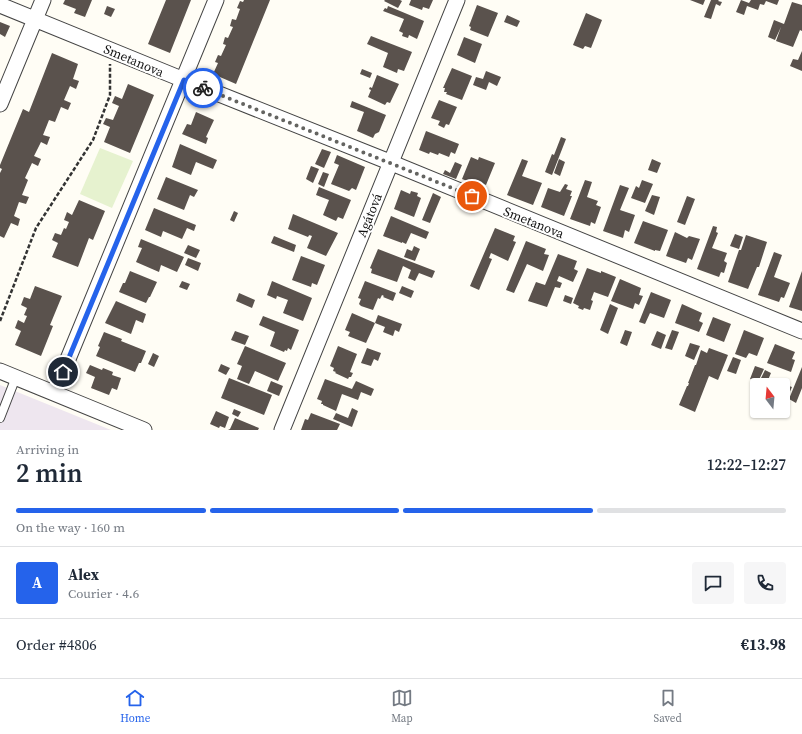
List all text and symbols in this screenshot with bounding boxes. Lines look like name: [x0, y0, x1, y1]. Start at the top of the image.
street label: Smetanova: [101, 40, 167, 81]
courier: [183, 68, 223, 108]
icon: bike: [192, 77, 214, 99]
pin: [455, 179, 489, 213]
icon: bag: [461, 185, 483, 207]
street label: Agátová: [353, 190, 386, 240]
street label: Smetanova: [501, 203, 567, 242]
pin: [46, 355, 80, 389]
icon: home: [52, 361, 74, 383]
north arrow: [750, 378, 790, 418]
map controls: [750, 378, 790, 418]
text: Arriving in: [16, 441, 79, 458]
text: 12:22–12:27: [707, 454, 786, 475]
text: 2 min: [16, 455, 83, 491]
text: On the way · 160 m: [16, 519, 125, 536]
button: chat: [692, 562, 734, 604]
button: phone: [744, 562, 786, 604]
text: Alex: [68, 564, 99, 585]
text: A: [32, 572, 42, 593]
text: Courier · 4.6: [68, 585, 139, 602]
text: Order #4806: [16, 634, 97, 655]
text: €13.98: [741, 634, 786, 655]
tab: Home: [120, 687, 150, 726]
tab: Map: [391, 687, 413, 726]
tab: Saved: [654, 687, 682, 726]

